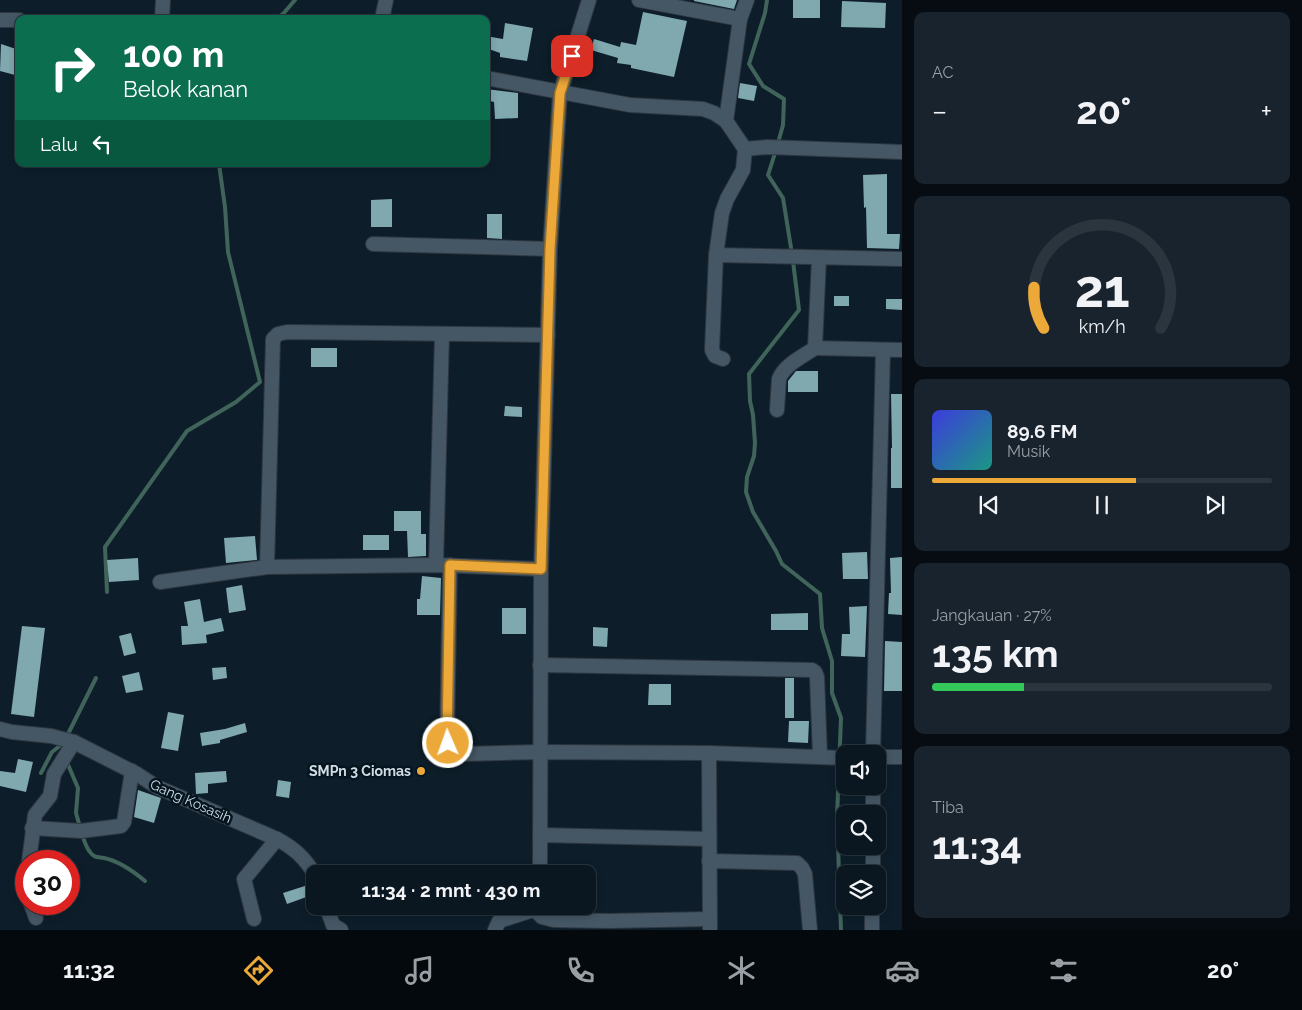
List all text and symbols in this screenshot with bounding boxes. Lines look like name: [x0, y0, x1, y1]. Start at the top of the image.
text: 100 m: [123, 34, 224, 75]
icon: right: [40, 35, 105, 100]
pin: [551, 35, 593, 77]
icon: arrive: [558, 42, 586, 70]
text: AC: [932, 63, 953, 82]
text: Belok kanan: [123, 76, 248, 102]
text: 20°: [1076, 88, 1131, 133]
text: −: [932, 95, 947, 128]
text: +: [1260, 95, 1272, 128]
icon: left: [88, 130, 116, 158]
text: Lalu: [40, 133, 78, 155]
text: 21: [1074, 258, 1130, 319]
text: km/h: [1078, 316, 1126, 337]
text: 89.6 FM: [1007, 420, 1077, 442]
text: Musik: [1007, 442, 1050, 461]
icon: previous: [975, 491, 1003, 519]
icon: pause: [1088, 491, 1116, 519]
icon: next: [1201, 491, 1229, 519]
text: Jangkauan · 27%: [932, 606, 1052, 625]
text: 135 km: [932, 631, 1059, 676]
position arrow: [421, 716, 473, 768]
map controls: [836, 745, 886, 915]
button: sound: [836, 745, 886, 795]
place label: SMPn 3 Ciomas: [309, 763, 411, 779]
marker: SMPn 3 Ciomas: [415, 765, 427, 777]
street label: Gang Kosasih: [148, 776, 234, 826]
text: Tiba: [932, 798, 964, 817]
button: search: [836, 805, 886, 855]
text: 11:34: [932, 823, 1022, 868]
speed limit sign: 30: [15, 850, 80, 915]
button: layers: [836, 865, 886, 915]
text: 11:34 · 2 mnt · 430 m: [362, 879, 540, 901]
icon: directions: [241, 953, 276, 988]
icon: music: [402, 953, 437, 988]
icon: phone: [563, 953, 598, 988]
icon: climate: [724, 953, 759, 988]
icon: car: [885, 953, 920, 988]
icon: filters: [1046, 953, 1081, 988]
text: 11:32: [63, 957, 115, 983]
text: 20°: [1207, 957, 1239, 983]

